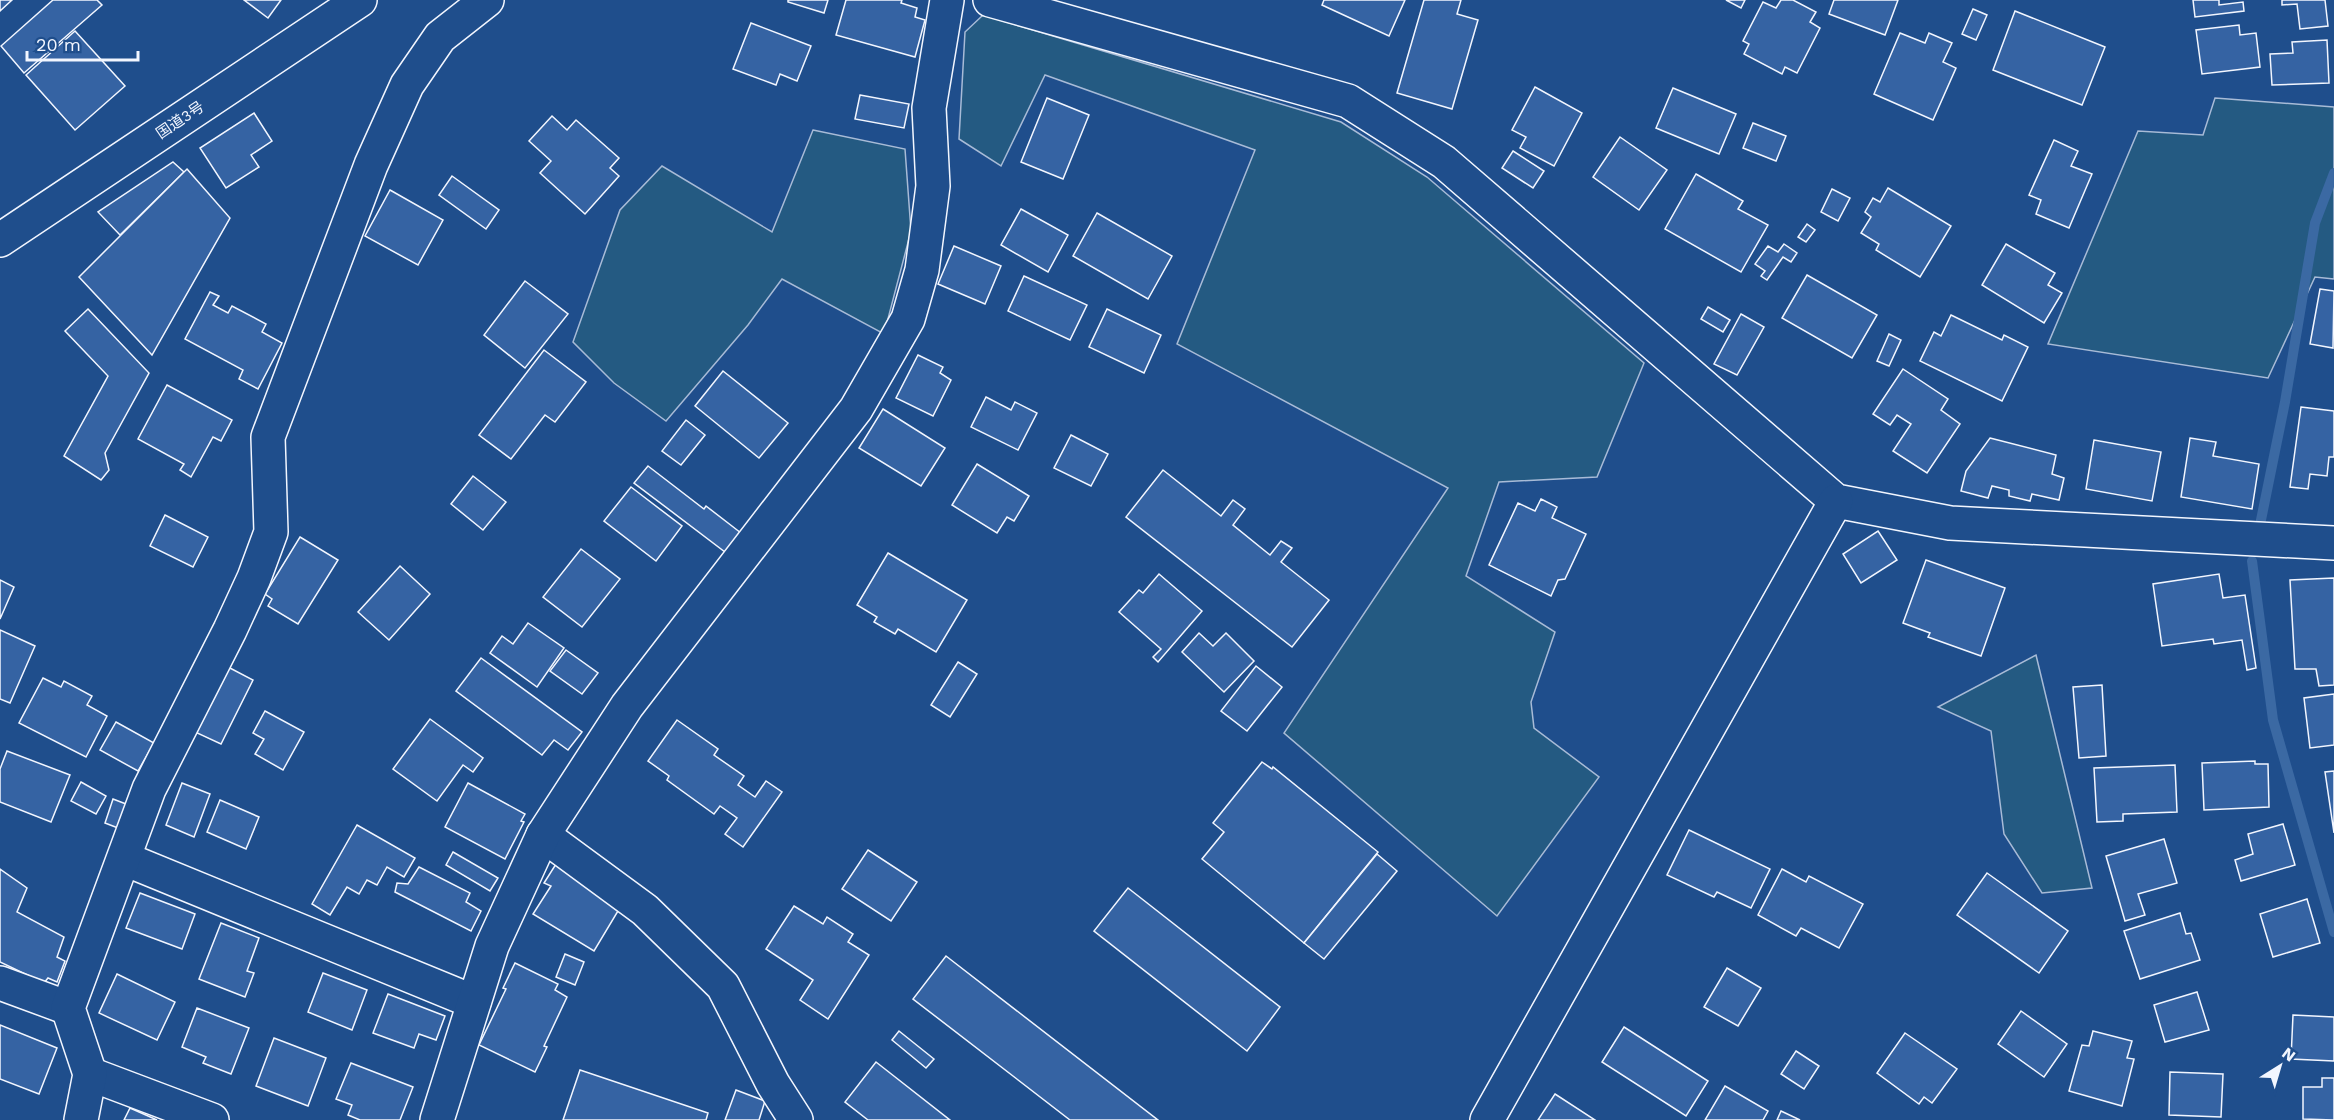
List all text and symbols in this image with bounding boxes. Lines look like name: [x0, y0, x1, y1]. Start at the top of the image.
scale bar: [27, 24, 138, 62]
text: 20 m: [36, 34, 81, 55]
street label: 国道3号: [153, 98, 207, 142]
north arrow: [2250, 1036, 2310, 1096]
text: N: [2278, 1043, 2299, 1066]

